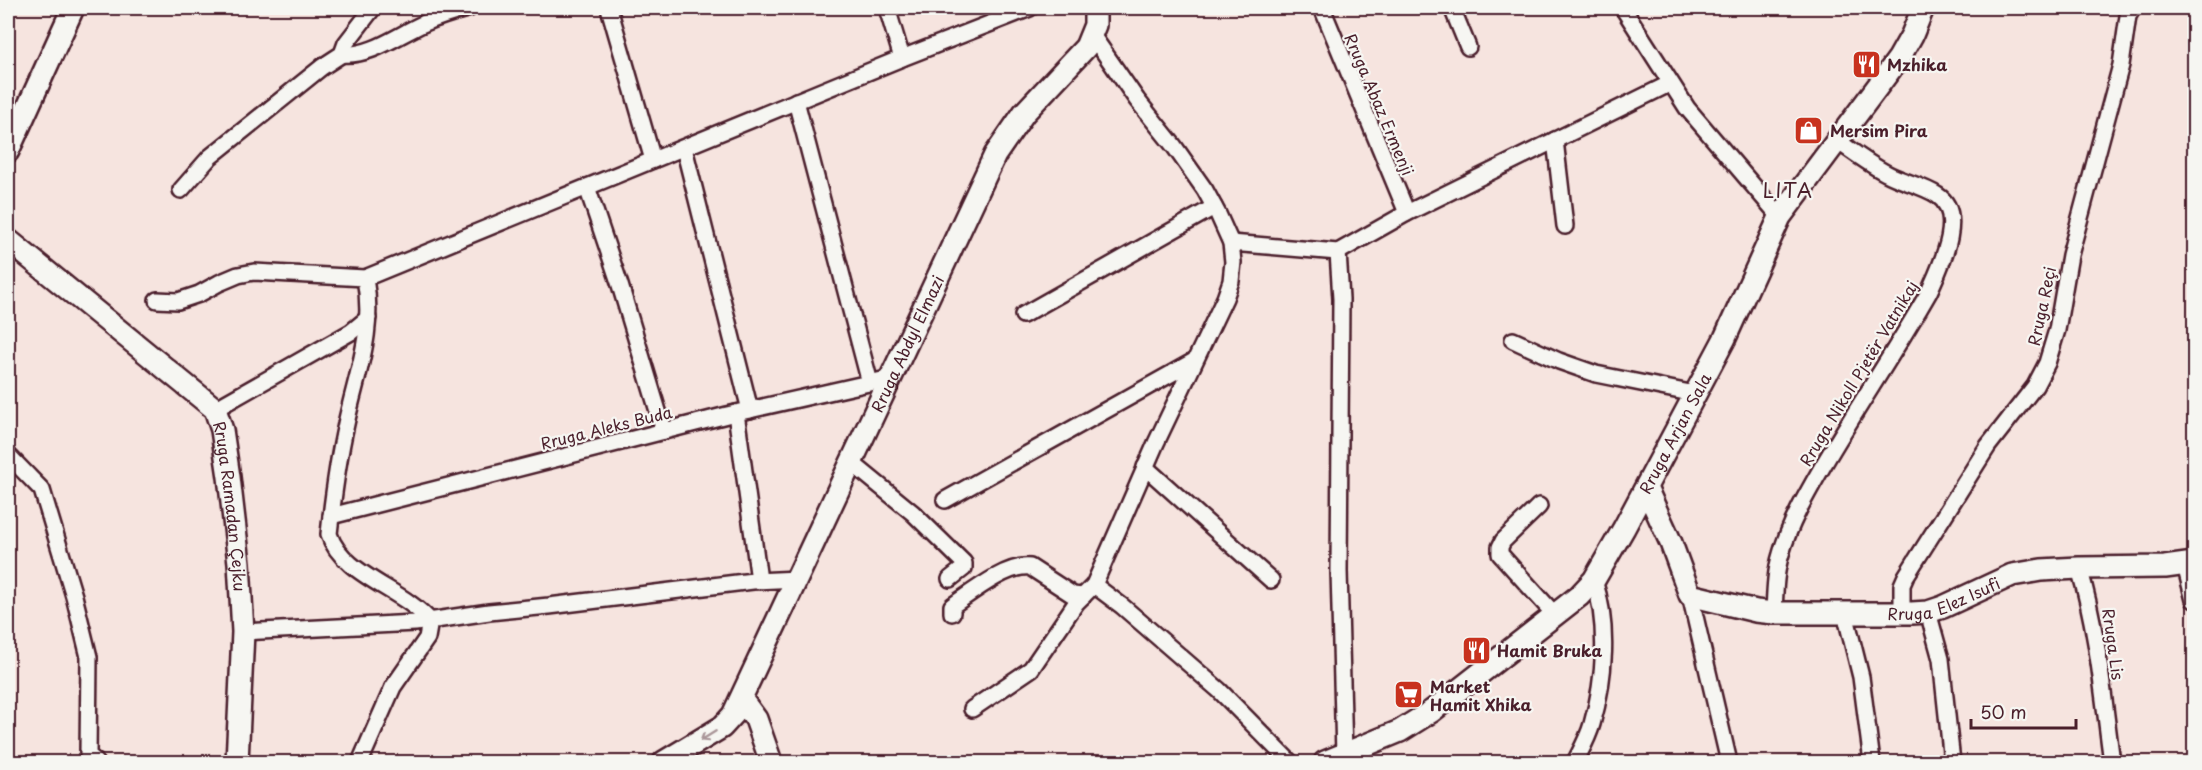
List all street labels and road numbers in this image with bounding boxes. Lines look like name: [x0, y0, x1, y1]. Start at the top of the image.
street label: Rruga Abaz Ermenji: [1339, 29, 1421, 179]
street label: Rruga Reçi: [2021, 264, 2061, 348]
street label: Rruga Abdyl Elmazi: [864, 271, 949, 416]
street label: Rruga Nikoll Pjetër Vatnikaj: [1793, 276, 1923, 470]
street label: Rruga Arjan Sala: [1632, 368, 1716, 498]
street label: Rruga Aleks Buda: [538, 399, 675, 455]
street label: Rruga Ramadan Çejku: [208, 417, 253, 592]
street label: Rruga Elez Isufi: [1887, 570, 2004, 625]
street label: Rruga Lis: [2097, 607, 2131, 681]

